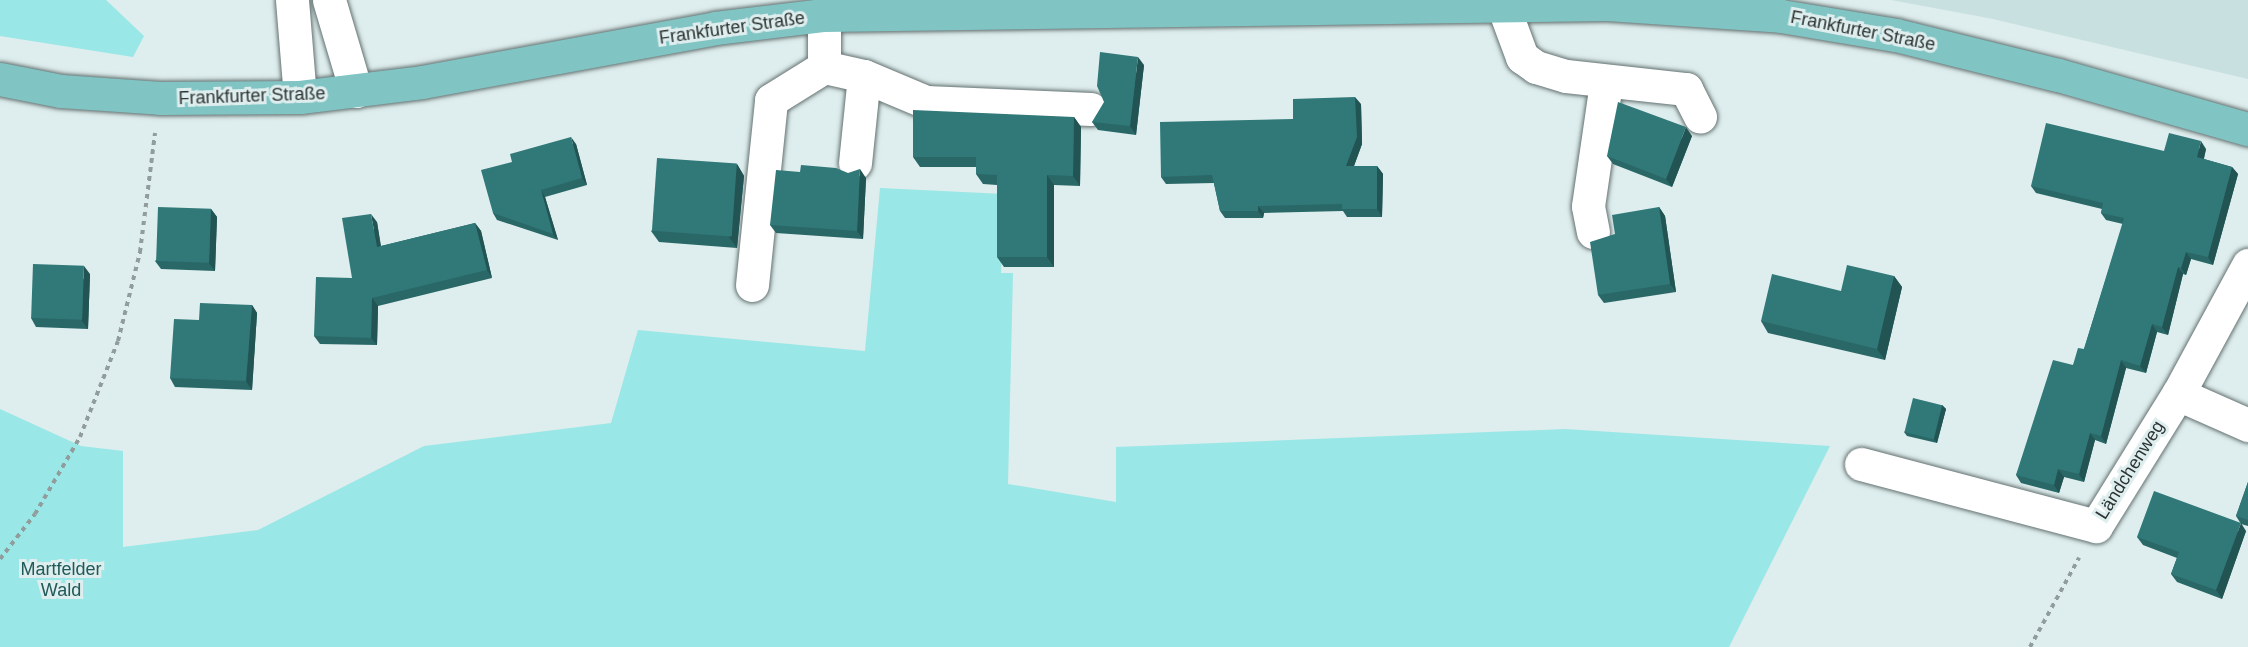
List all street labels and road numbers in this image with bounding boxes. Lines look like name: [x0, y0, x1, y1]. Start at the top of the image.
street label: Frankfurter Straße: [1789, 6, 1937, 56]
street label: Frankfurter Straße: [658, 7, 806, 49]
street label: Frankfurter Straße: [178, 83, 326, 109]
street label: Ländchenweg: [2091, 417, 2169, 523]

